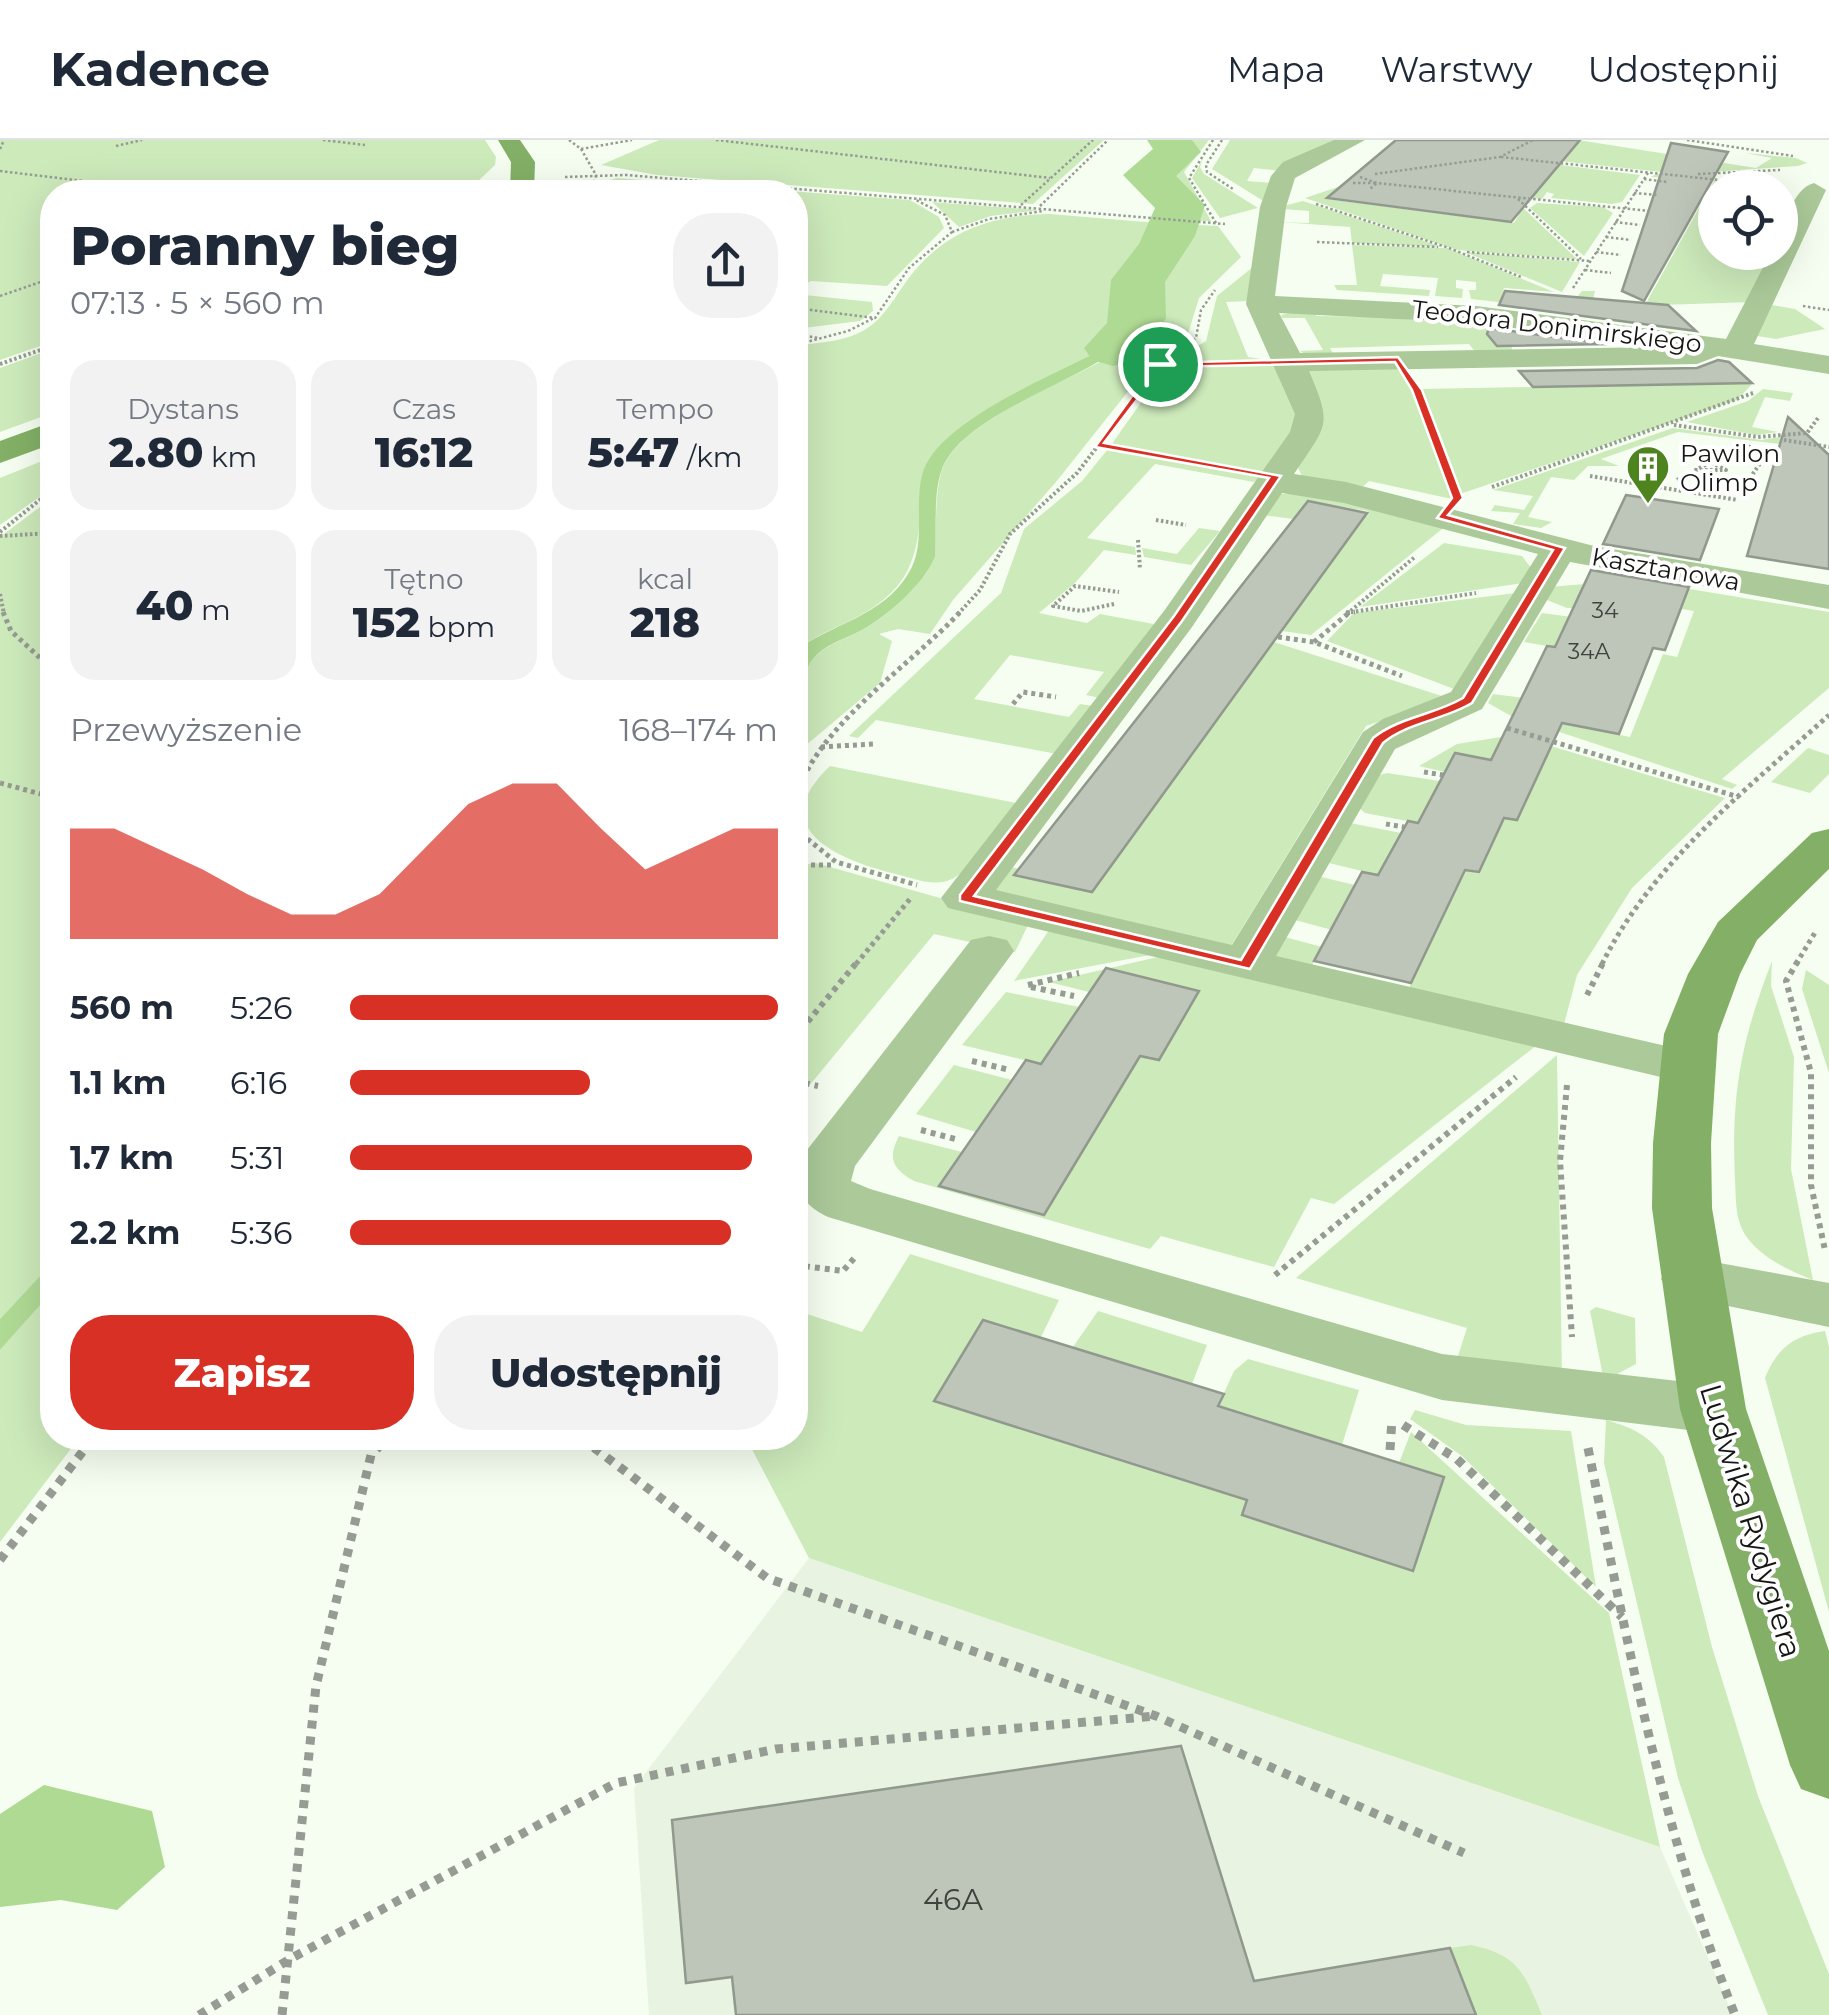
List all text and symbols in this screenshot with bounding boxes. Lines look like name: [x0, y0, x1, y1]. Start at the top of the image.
text: Kadence: [50, 40, 270, 98]
text: Mapa: [1227, 48, 1325, 91]
text: Warstwy: [1380, 48, 1532, 91]
text: Udostępnij: [1587, 48, 1779, 91]
map controls: [1698, 170, 1798, 270]
button: locate: [1698, 170, 1798, 270]
text: Poranny bieg: [70, 212, 460, 279]
button: share: [673, 213, 778, 318]
text: 07:13 · 5 × 560 m: [70, 283, 325, 322]
street label: Teodora Donimirskiego: [1410, 293, 1704, 359]
pin: [1118, 322, 1203, 407]
icon: arrive: [1133, 337, 1188, 392]
text: Dystans: [127, 392, 239, 426]
text: Czas: [392, 392, 456, 426]
text: Tempo: [616, 392, 714, 426]
text: 2.80: [109, 426, 204, 478]
text: 16:12: [375, 426, 473, 478]
text: 5:47: [588, 426, 679, 478]
place label: Pawilon Olimp: [1680, 438, 1780, 497]
text: km: [204, 440, 257, 474]
text: /km: [679, 440, 742, 474]
building icon: Pawilon Olimp: [1625, 444, 1671, 505]
street label: Kasztanowa: [1590, 541, 1742, 597]
text: Tętno: [384, 562, 464, 596]
text: kcal: [637, 562, 693, 596]
text: 40: [135, 579, 194, 631]
text: m: [194, 593, 231, 627]
text: 152: [353, 596, 420, 648]
text: 218: [630, 596, 700, 648]
house number: 34: [1592, 597, 1619, 624]
text: bpm: [420, 610, 495, 644]
house number: 34A: [1568, 638, 1611, 665]
text: Przewyższenie: [70, 710, 302, 749]
text: 168–174 m: [619, 710, 778, 749]
text: 560 m: [70, 988, 174, 1027]
text: 5:26: [230, 988, 293, 1027]
text: 1.1 km: [70, 1063, 166, 1102]
text: 6:16: [230, 1063, 287, 1102]
text: 1.7 km: [70, 1138, 174, 1177]
text: 5:31: [230, 1138, 285, 1177]
text: 2.2 km: [70, 1213, 180, 1252]
text: 5:36: [230, 1213, 292, 1252]
button: Zapisz: [70, 1315, 414, 1430]
button: Udostępnij: [434, 1315, 778, 1430]
street label: Ludwika Rydygiera: [1692, 1380, 1810, 1662]
house number: 46A: [923, 1881, 983, 1918]

